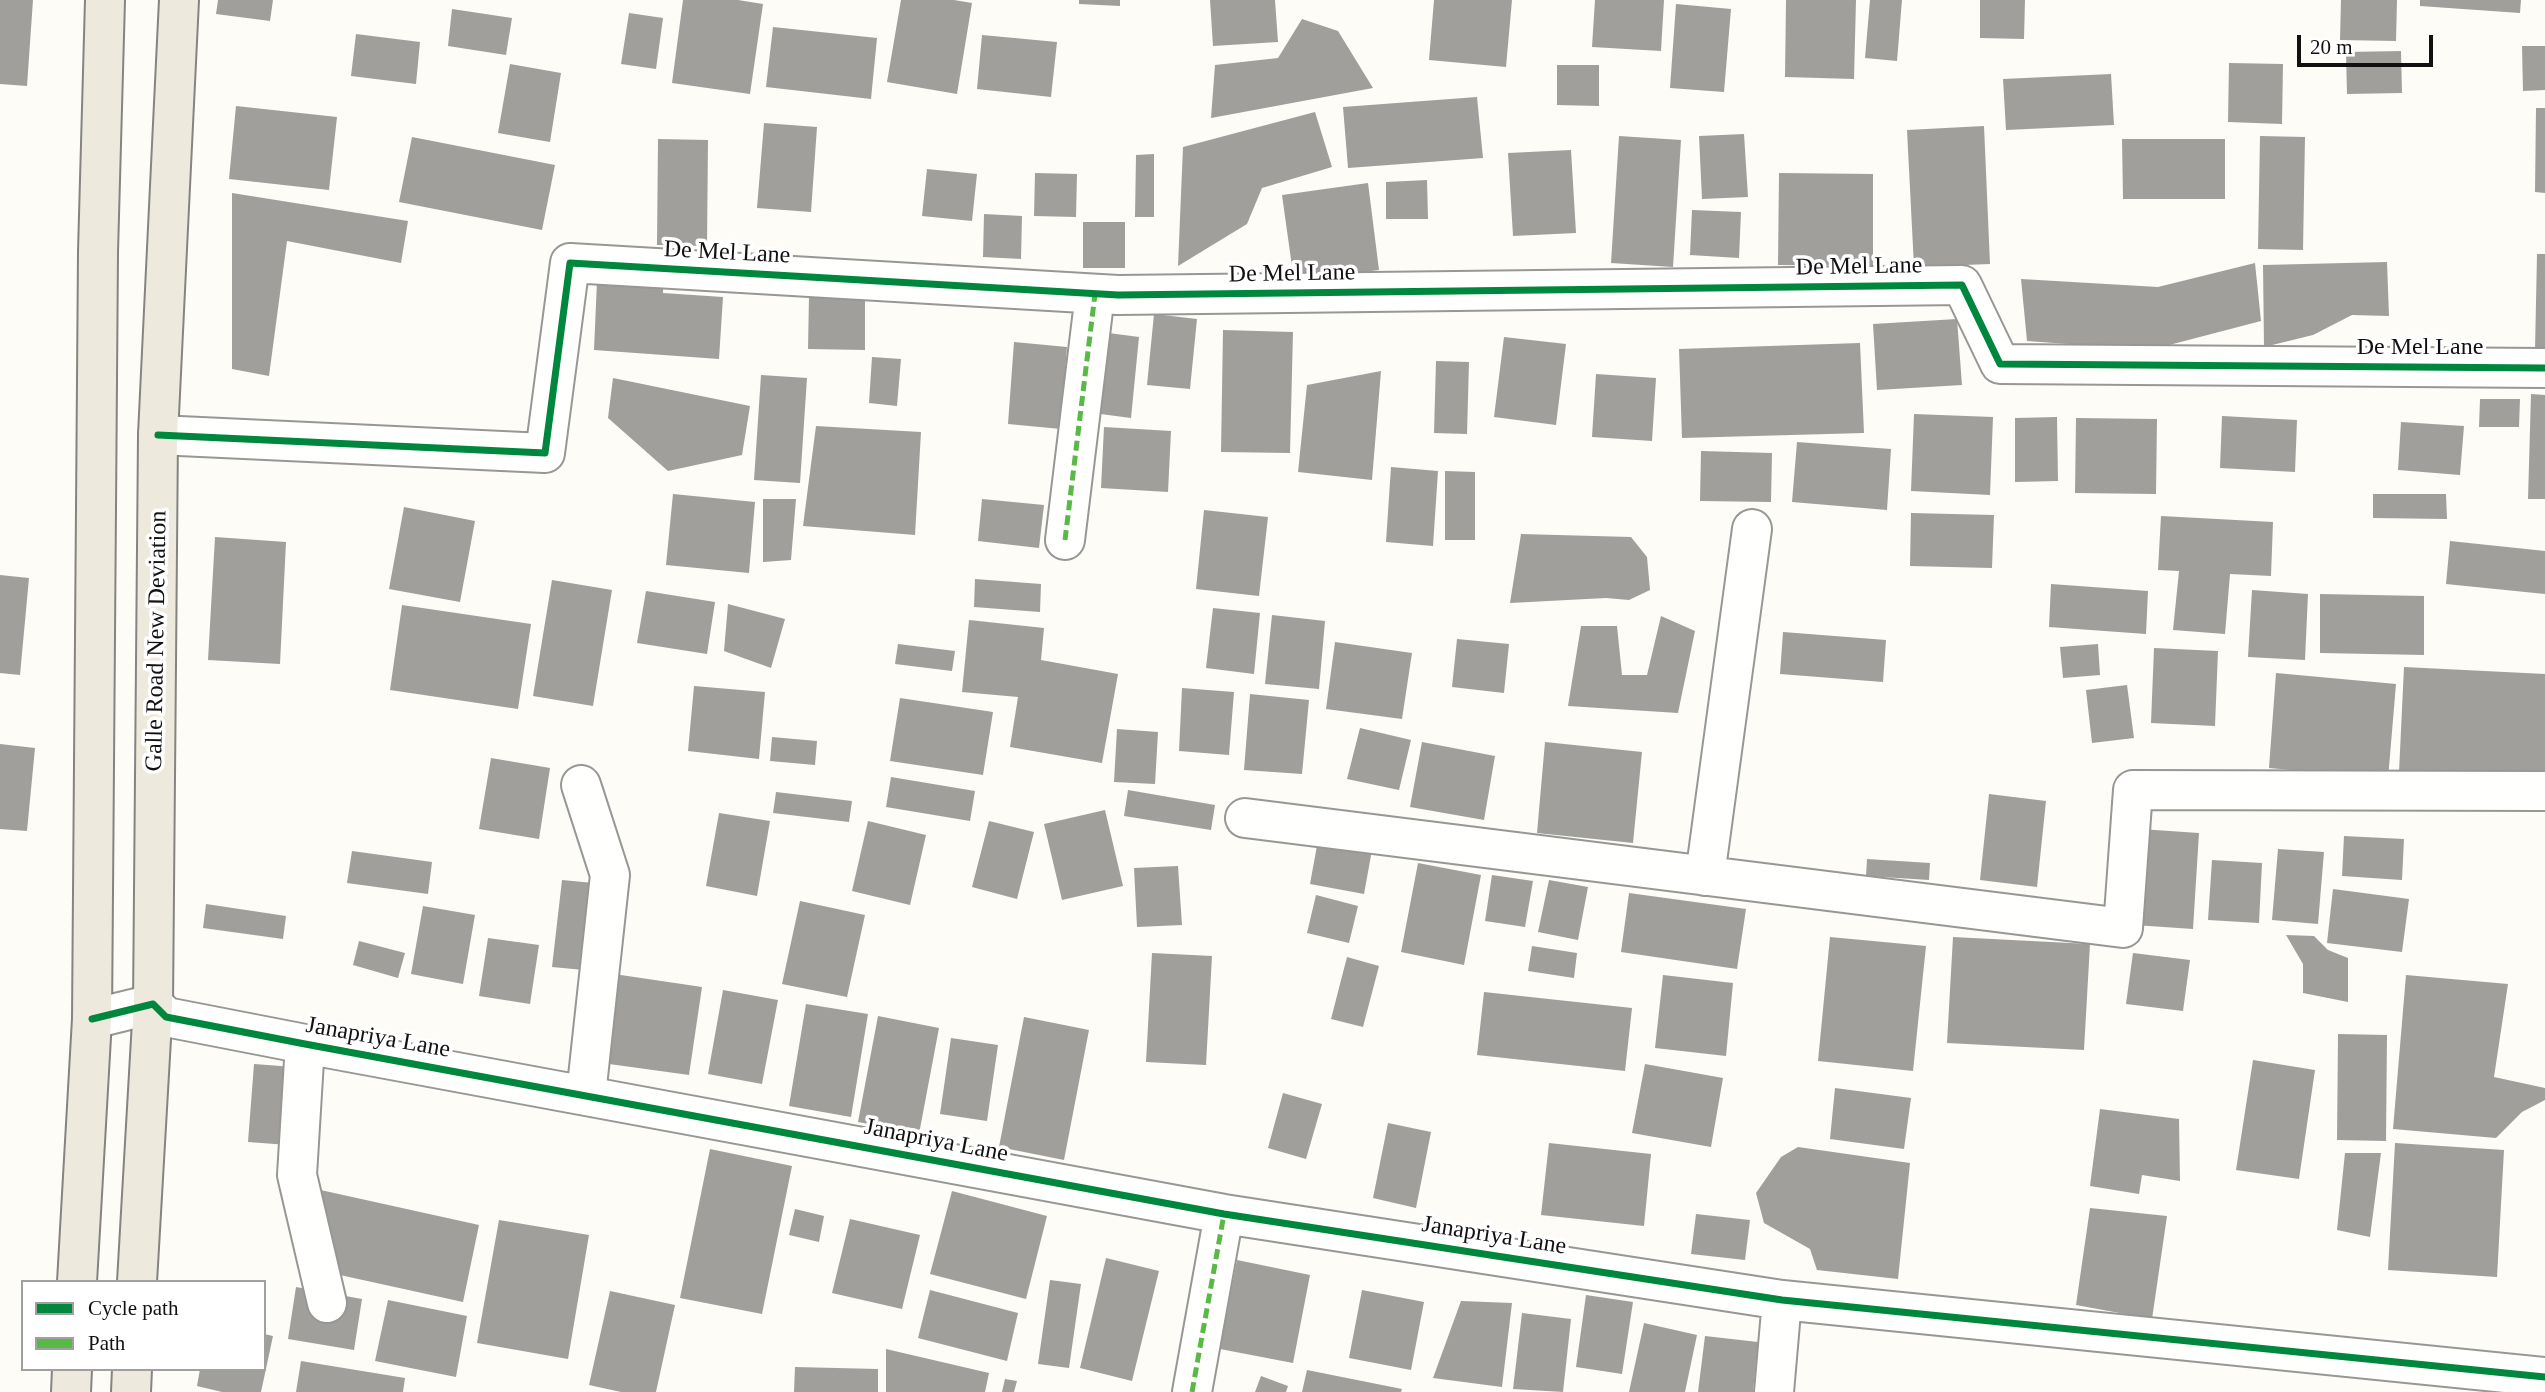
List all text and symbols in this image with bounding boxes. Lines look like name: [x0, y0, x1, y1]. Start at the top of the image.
scale bar: [2300, 21, 2436, 65]
text: 20 m: [2310, 35, 2353, 59]
street label: De Mel Lane: [663, 235, 791, 271]
street label: De Mel Lane: [1795, 251, 1923, 283]
street label: De Mel Lane: [1228, 258, 1356, 290]
street label: De Mel Lane: [2357, 334, 2483, 362]
street label: Galle Road New Deviation: [140, 510, 174, 772]
street label: Janapriya Lane: [304, 1011, 452, 1065]
street label: Janapriya Lane: [862, 1113, 1010, 1169]
street label: Janapriya Lane: [1420, 1210, 1568, 1262]
legend: [21, 1280, 266, 1371]
text: Cycle path: [88, 1296, 178, 1320]
text: Path: [88, 1331, 125, 1355]

